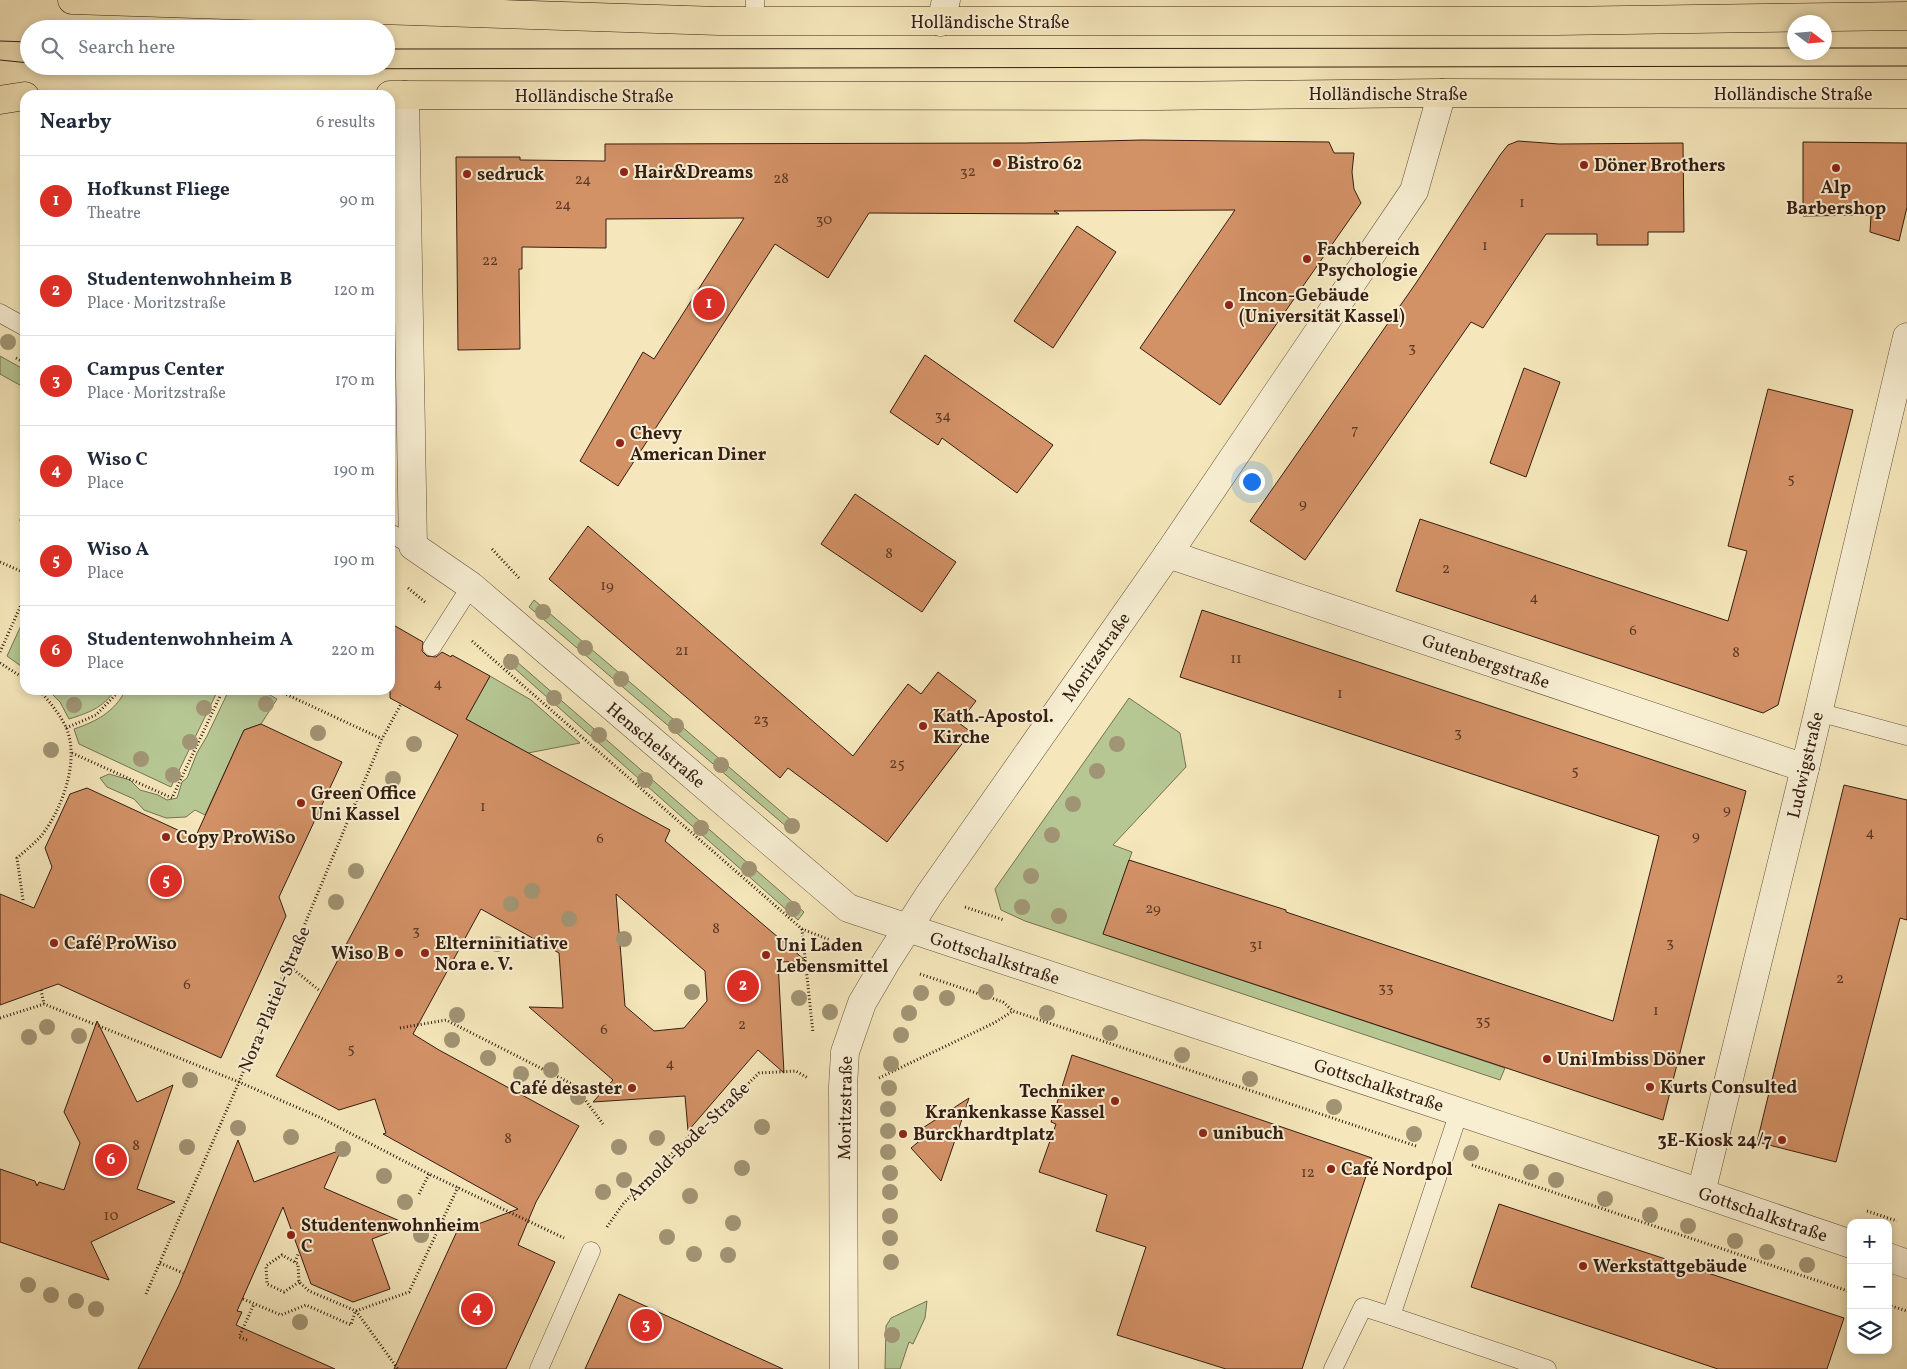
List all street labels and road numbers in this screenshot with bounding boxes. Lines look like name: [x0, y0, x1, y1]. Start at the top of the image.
street label: Holländische Straße: [910, 11, 1070, 36]
street label: Holländische Straße: [1308, 83, 1468, 108]
street label: Holländische Straße: [1713, 83, 1873, 108]
street label: Holländische Straße: [514, 85, 674, 110]
street label: Moritzstraße: [1057, 608, 1137, 708]
street label: Gutenbergstraße: [1418, 629, 1553, 696]
street label: Henschelstraße: [600, 697, 710, 795]
street label: Ludwigstraße: [1782, 710, 1831, 821]
street label: Nora-Platiel-Straße: [233, 923, 317, 1076]
street label: Gottschalkstraße: [926, 927, 1063, 992]
street label: Gottschalkstraße: [1310, 1054, 1447, 1119]
street label: Moritzstraße: [833, 1056, 860, 1160]
street label: Arnold-Bode-Straße: [622, 1077, 756, 1207]
street label: Gottschalkstraße: [1695, 1182, 1830, 1249]

